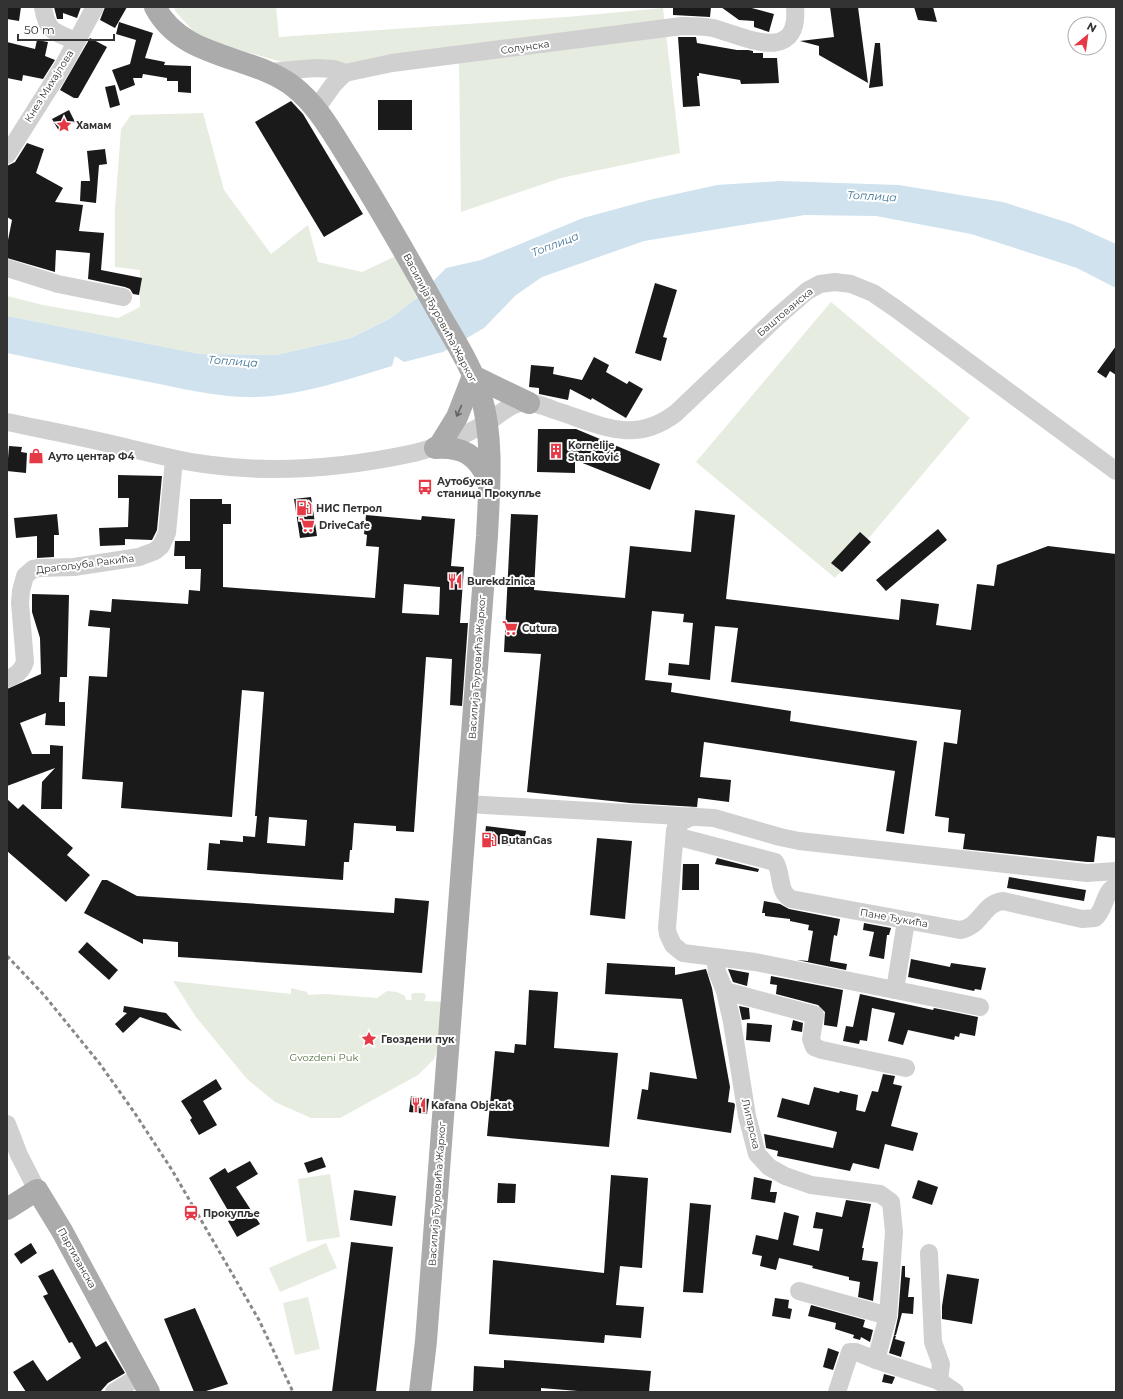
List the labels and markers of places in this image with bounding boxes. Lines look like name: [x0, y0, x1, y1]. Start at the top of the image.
place icon: Хамам: [55, 116, 73, 134]
place label: Хамам: [76, 119, 111, 132]
place label: Kornelije Stanković: [568, 439, 619, 464]
building icon: Kornelije Stanković: [547, 442, 565, 460]
shop icon: Ауто центар Ф4: [27, 447, 45, 465]
place label: Ауто центар Ф4: [48, 450, 134, 463]
place label: Аутобуска станица Прокупље: [437, 475, 541, 500]
bus stop icon: Аутобуска станица Прокупље: [416, 478, 434, 496]
fuel station icon: НИС Петрол: [295, 499, 313, 517]
place label: НИС Петрол: [316, 502, 382, 515]
supermarket icon: DriveCafe: [298, 516, 316, 534]
place label: DriveCafe: [319, 519, 370, 532]
restaurant icon: Burekdzinica: [446, 572, 464, 590]
place label: Burekdzinica: [467, 575, 536, 588]
supermarket icon: Cutura: [501, 619, 519, 637]
place label: Cutura: [522, 622, 557, 635]
fuel station icon: ButanGas: [480, 831, 498, 849]
place label: ButanGas: [501, 834, 553, 847]
place icon: Гвоздени пук: [360, 1030, 378, 1048]
place label: Гвоздени пук: [381, 1033, 455, 1046]
restaurant icon: Kafana Objekat: [410, 1096, 428, 1114]
place label: Kafana Objekat: [431, 1099, 513, 1112]
station icon: Прокупље: [182, 1204, 200, 1222]
place label: Прокупље: [203, 1207, 260, 1220]

